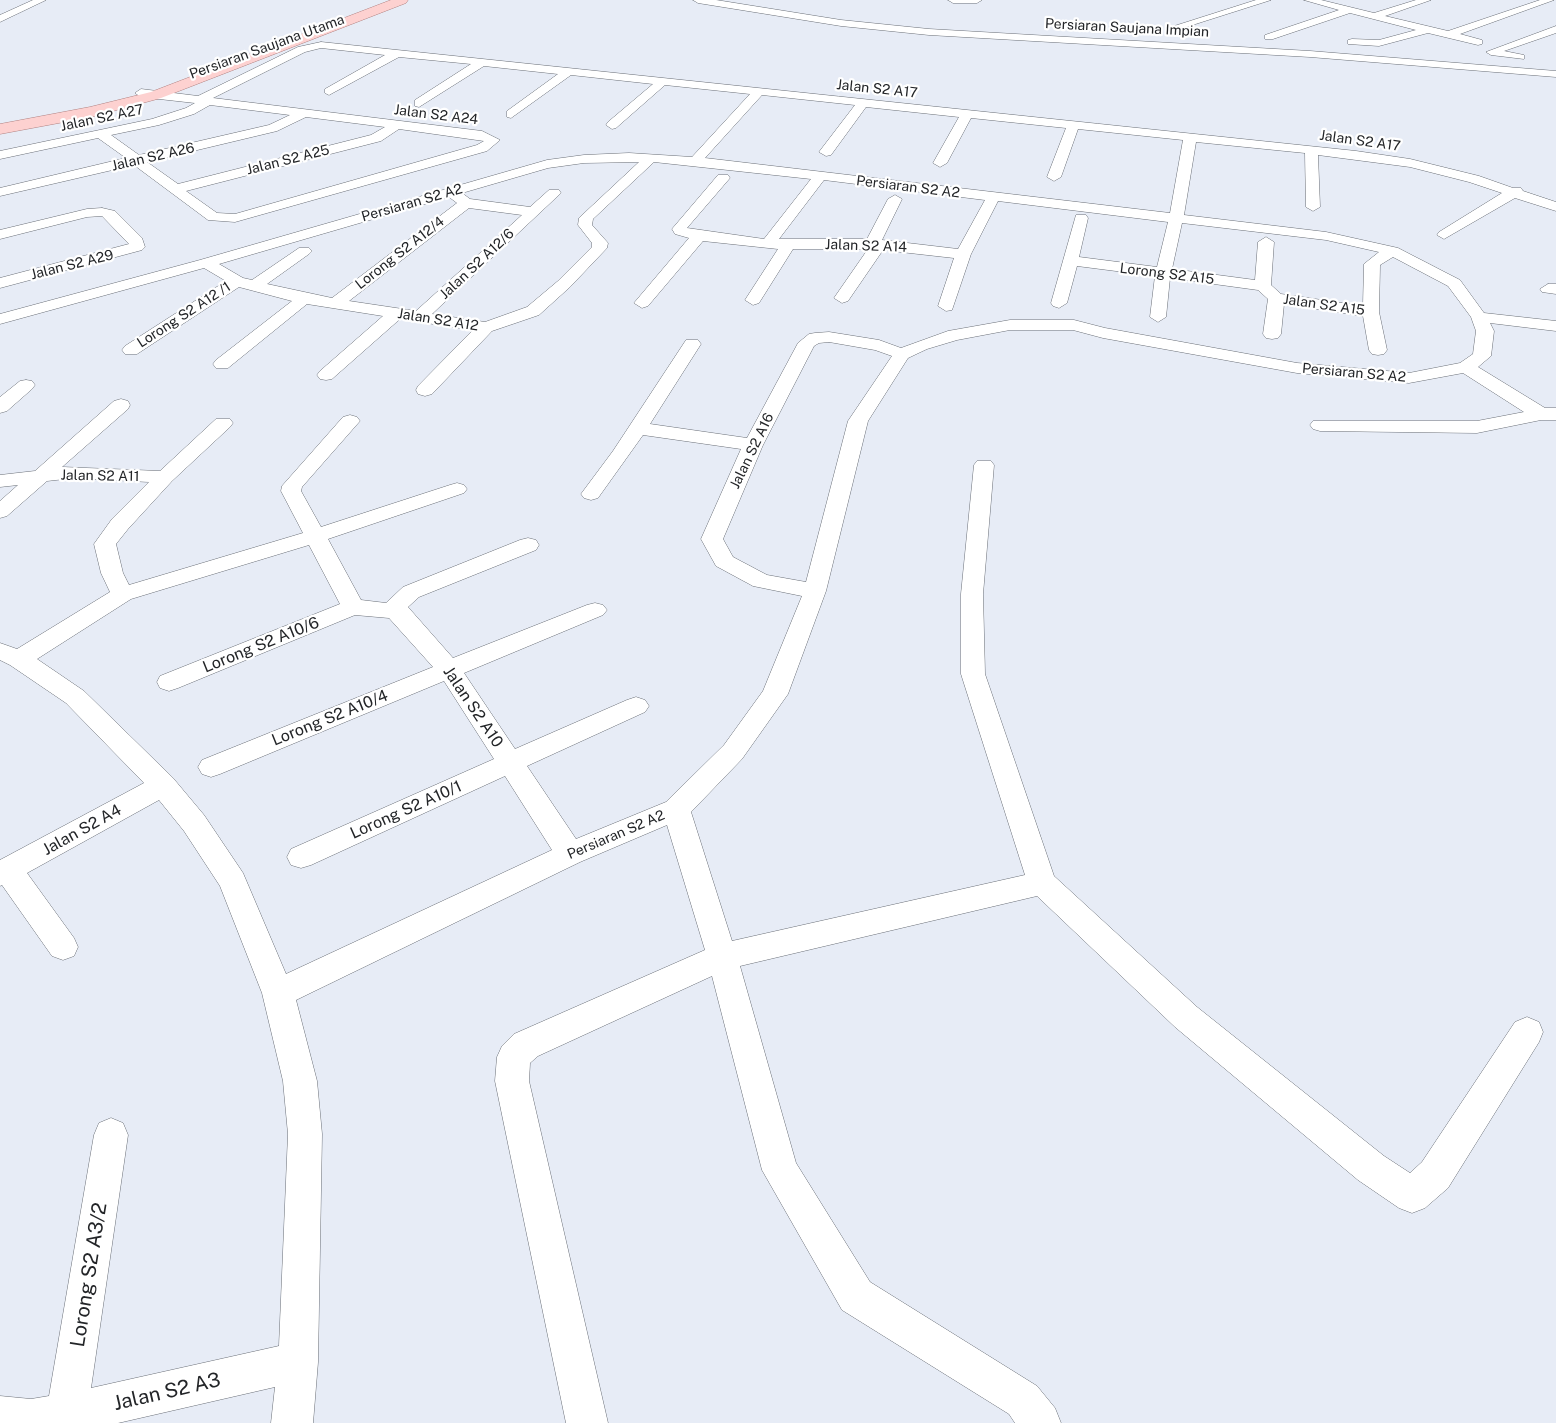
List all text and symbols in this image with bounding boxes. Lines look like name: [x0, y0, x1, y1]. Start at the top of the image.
street label: Persiaran Saujana Utama: [187, 11, 347, 83]
street label: Persiaran Saujana Impian: [1044, 15, 1210, 41]
street label: Jalan S2 A17: [835, 76, 919, 102]
street label: Jalan S2 A27: [59, 101, 145, 135]
street label: Jalan S2 A24: [393, 101, 479, 129]
street label: Jalan S2 A17: [1318, 127, 1402, 155]
street label: Jalan S2 A26: [110, 139, 196, 175]
street label: Jalan S2 A25: [245, 142, 331, 178]
street label: Persiaran S2 A2: [855, 172, 961, 202]
street label: Persiaran S2 A2: [360, 181, 464, 225]
street label: Lorong S2 A12/4: [352, 213, 448, 293]
street label: Jalan S2 A12/6: [436, 225, 518, 303]
street label: Jalan S2 A14: [825, 236, 907, 256]
street label: Jalan S2 A29: [29, 247, 115, 283]
street label: Lorong S2 A15: [1119, 260, 1215, 288]
street label: Lorong S2 A12 /1: [134, 278, 234, 352]
street label: Jalan S2 A15: [1282, 291, 1366, 319]
street label: Jalan S2 A12: [396, 305, 480, 335]
street label: Persiaran S2 A2: [1301, 360, 1407, 386]
street label: Jalan S2 A16: [726, 410, 778, 492]
street label: Jalan S2 A11: [60, 467, 140, 485]
street label: Lorong S2 A10/6: [200, 613, 322, 677]
street label: Jalan S2 A10: [439, 663, 507, 751]
street label: Lorong S2 A10/4: [269, 686, 391, 750]
street label: Lorong S2 A10/1: [347, 777, 465, 843]
street label: Jalan S2 A4: [39, 800, 125, 860]
street label: Persiaran S2 A2: [565, 807, 667, 863]
street label: Lorong S2 A3/2: [66, 1201, 112, 1349]
street label: Jalan S2 A3: [111, 1368, 223, 1416]

